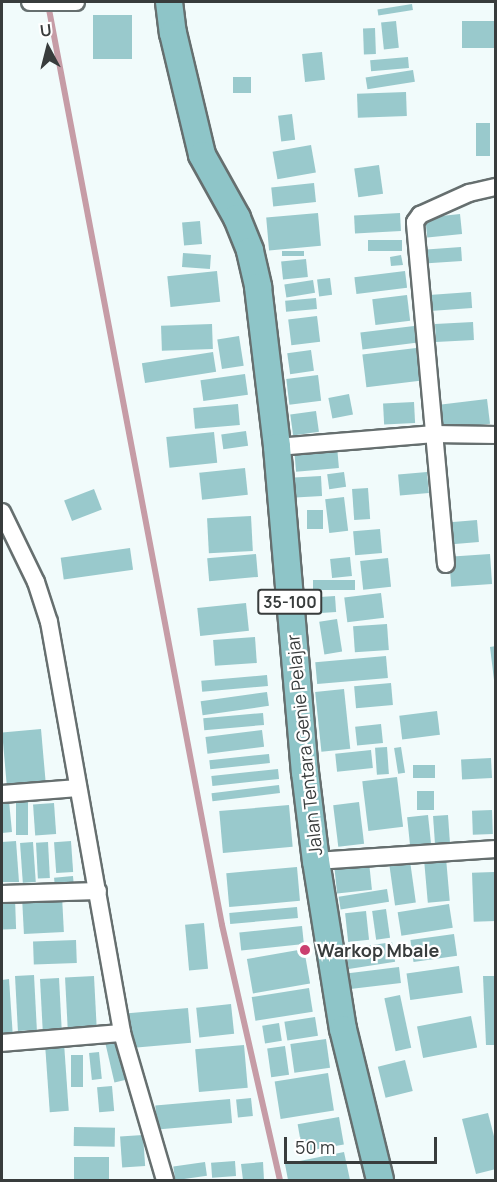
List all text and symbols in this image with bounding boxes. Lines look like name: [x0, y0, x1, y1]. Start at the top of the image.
north arrow: [18, 18, 78, 78]
text: U: [39, 19, 53, 42]
road number: 35-100: [257, 589, 323, 615]
street label: Jalan Tentara Genie Pelajar: [282, 633, 326, 857]
place label: Warkop Mbale: [317, 939, 439, 961]
marker: Warkop Mbale: [298, 943, 312, 957]
scale bar: [287, 1125, 440, 1163]
text: 50 m: [295, 1135, 335, 1159]

